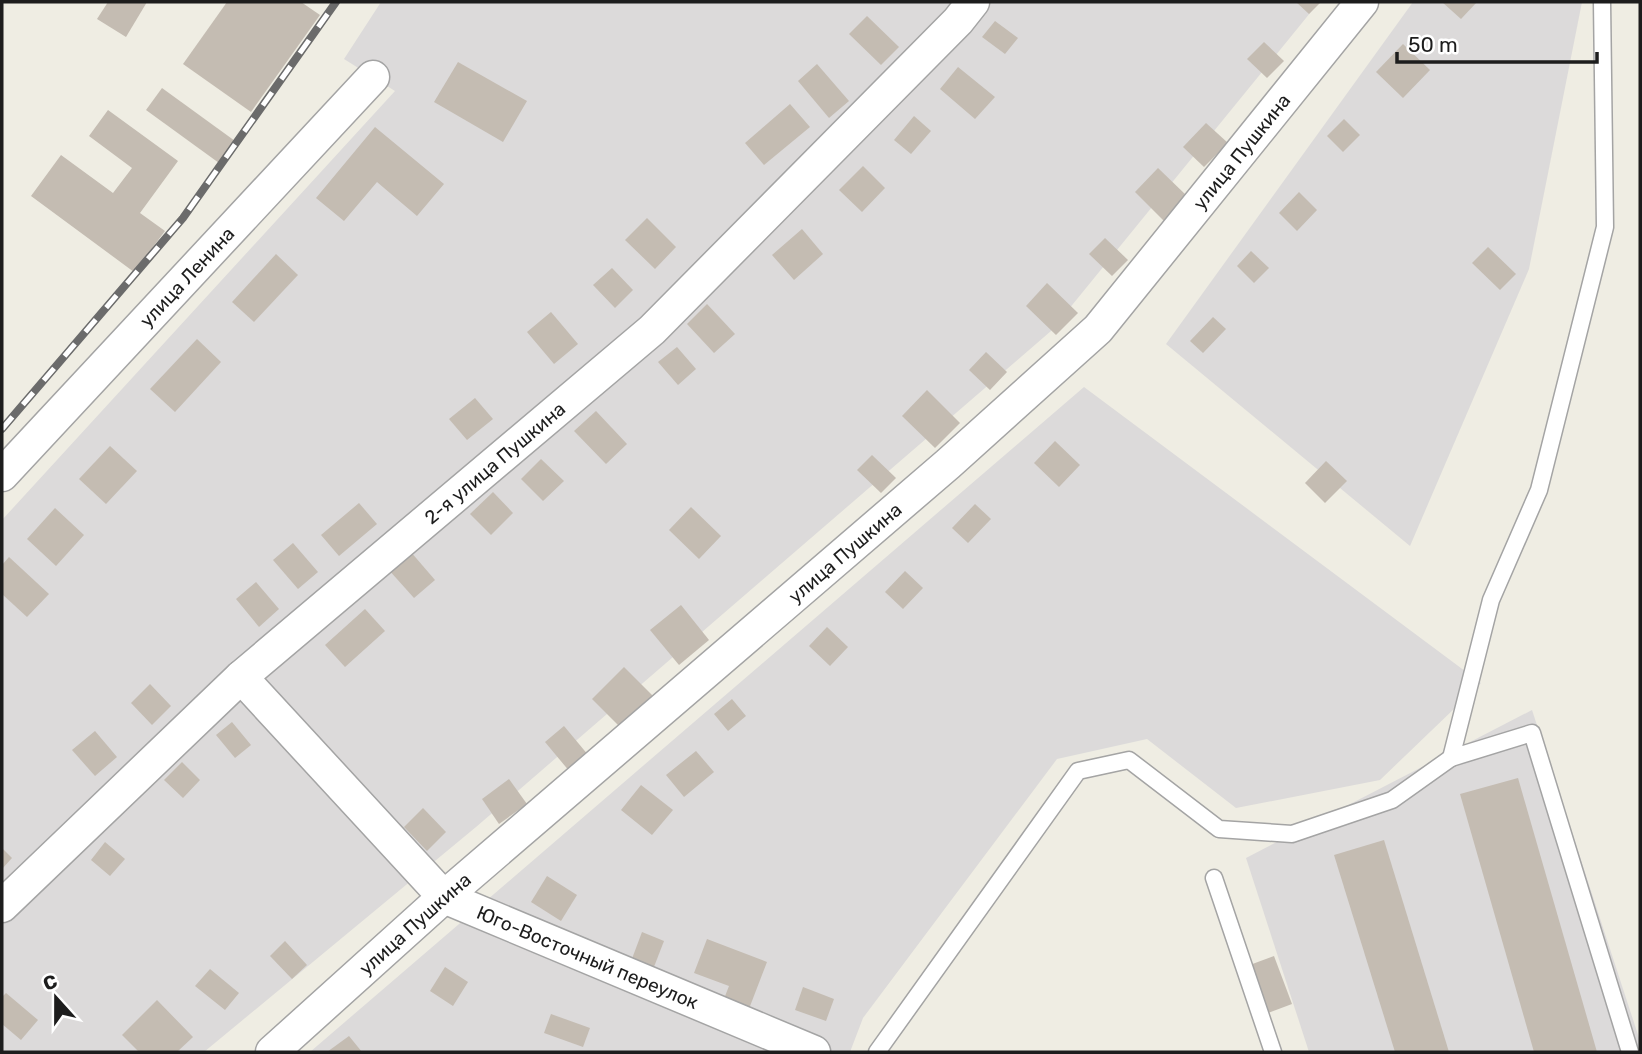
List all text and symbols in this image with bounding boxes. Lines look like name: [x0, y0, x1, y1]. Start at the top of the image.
scale bar: [1397, 21, 1596, 65]
text: 50 m: [1408, 32, 1458, 57]
street label: улица Пушкина: [1188, 89, 1295, 214]
street label: улица Ленина: [135, 222, 239, 332]
street label: 2-я улица Пушкина: [420, 397, 570, 529]
street label: улица Пушкина: [784, 498, 907, 608]
street label: улица Пушкина: [354, 868, 476, 980]
street label: Юго-Восточный переулок: [473, 901, 702, 1014]
north arrow: [21, 963, 91, 1033]
text: С: [40, 969, 60, 996]

